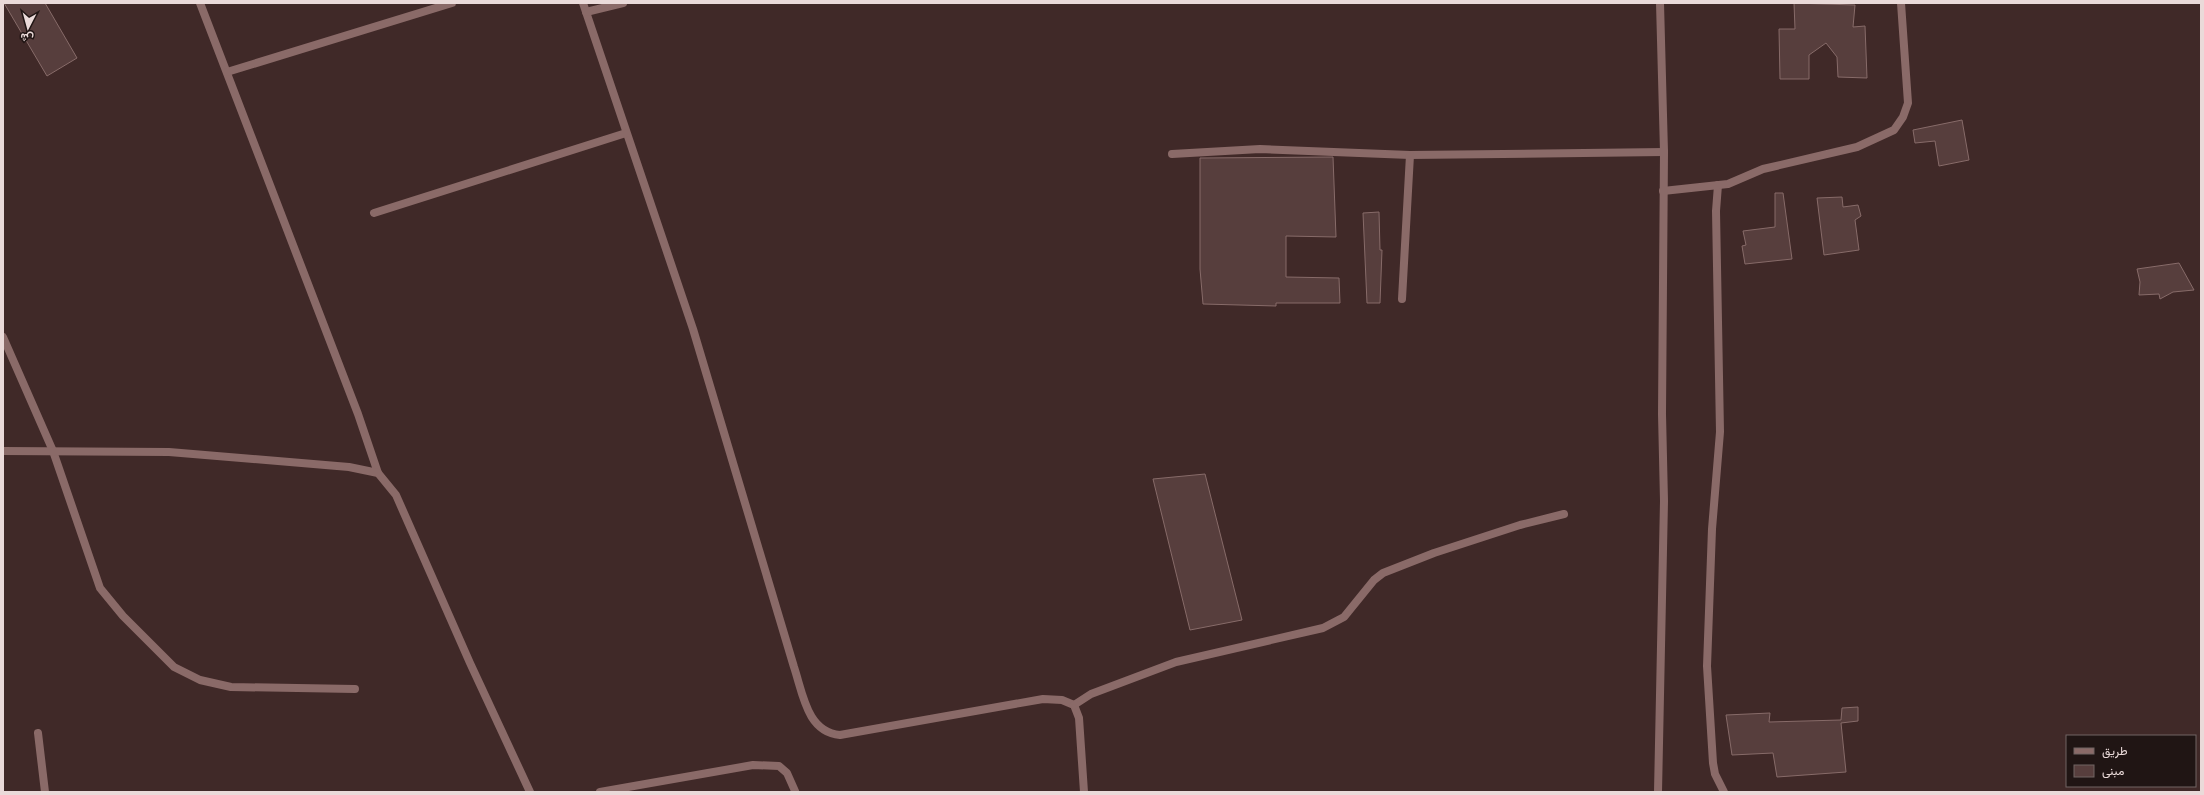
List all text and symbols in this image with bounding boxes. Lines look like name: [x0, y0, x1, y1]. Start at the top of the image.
north arrow: [8, 8, 48, 48]
text: ش: [20, 30, 34, 45]
legend: [2066, 735, 2196, 787]
text: طريق: [2102, 744, 2128, 759]
text: مبنى: [2102, 764, 2124, 779]

